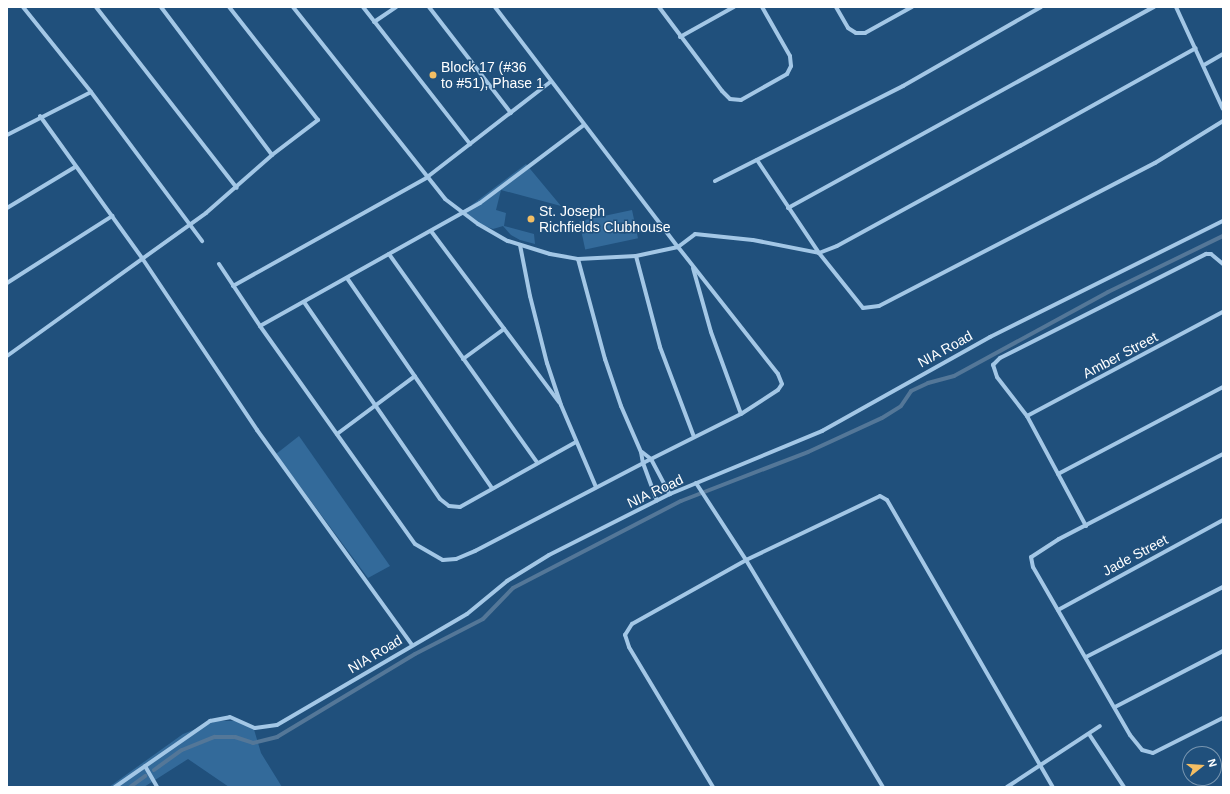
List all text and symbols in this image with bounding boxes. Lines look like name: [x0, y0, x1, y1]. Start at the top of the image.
place label: Block 17 (#36 to #51), Phase 1: [441, 59, 544, 92]
marker: Block 17 (#36 to #51), Phase 1: [428, 70, 438, 80]
place label: St. Joseph Richfields Clubhouse: [539, 203, 671, 236]
marker: St. Joseph Richfields Clubhouse: [526, 214, 536, 224]
street label: NIA Road: [914, 327, 976, 371]
street label: Amber Street: [1080, 328, 1160, 382]
street label: NIA Road: [624, 471, 686, 511]
street label: Jade Street: [1099, 531, 1171, 579]
street label: NIA Road: [345, 631, 405, 677]
north arrow: [1182, 746, 1222, 786]
text: N: [1206, 757, 1219, 768]

